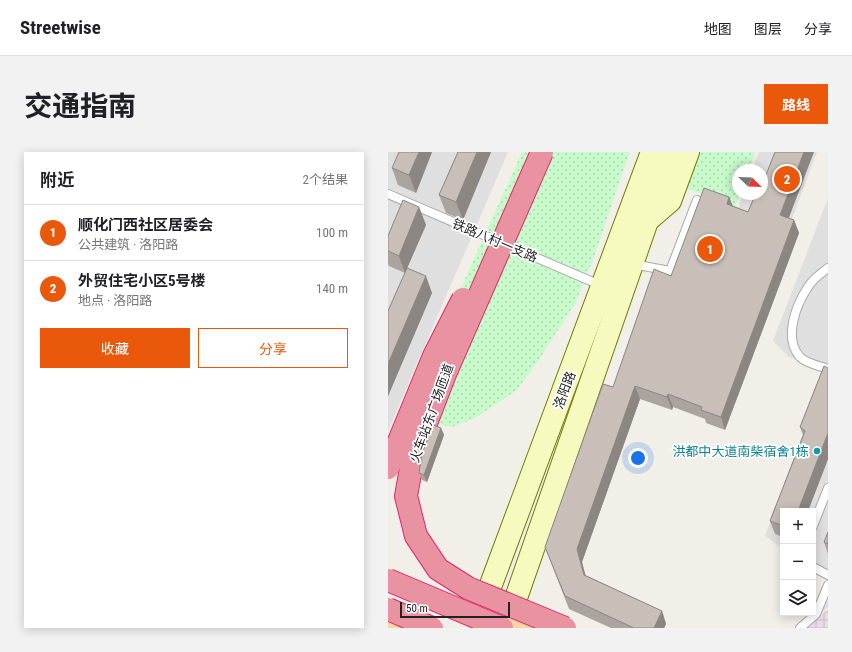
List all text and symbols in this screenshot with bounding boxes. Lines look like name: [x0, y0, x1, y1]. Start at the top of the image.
text: Streetwise: [20, 16, 101, 39]
text: 地图: [704, 21, 732, 37]
text: 图层: [754, 21, 782, 37]
text: 分享: [804, 21, 832, 37]
button: 路线: [764, 84, 828, 124]
text: 交通指南: [24, 90, 136, 123]
north arrow: [732, 164, 768, 200]
pin: 2: [774, 164, 800, 194]
text: 附近: [40, 170, 74, 190]
text: 2个结果: [303, 172, 348, 187]
text: 顺化门西社区居委会: [78, 216, 213, 234]
street label: 铁路八村一支路: [450, 216, 540, 265]
text: 1: [50, 225, 56, 240]
text: 100 m: [316, 225, 348, 240]
pin: 1: [697, 234, 723, 264]
text: 公共建筑 · 洛阳路: [78, 237, 178, 252]
text: 外贸住宅小区5号楼: [78, 272, 206, 290]
text: 2: [50, 281, 56, 296]
text: 140 m: [316, 281, 348, 296]
text: 地点 · 洛阳路: [78, 293, 152, 308]
button: 收藏: [40, 328, 190, 368]
button: 分享: [198, 328, 348, 368]
street label: 火车站东广场匝道: [407, 362, 456, 465]
street label: 洛阳路: [550, 369, 578, 411]
place label: 洪都中大道南柴宿舍1栋: [673, 444, 809, 459]
marker: 洪都中大道南柴宿舍1栋: [812, 446, 822, 456]
your location: [628, 448, 648, 468]
map controls: [780, 508, 816, 616]
button: +: [780, 508, 816, 544]
button: −: [780, 544, 816, 580]
button: layers: [780, 580, 816, 616]
scale bar: [400, 600, 510, 619]
text: 50 m: [406, 602, 428, 615]

